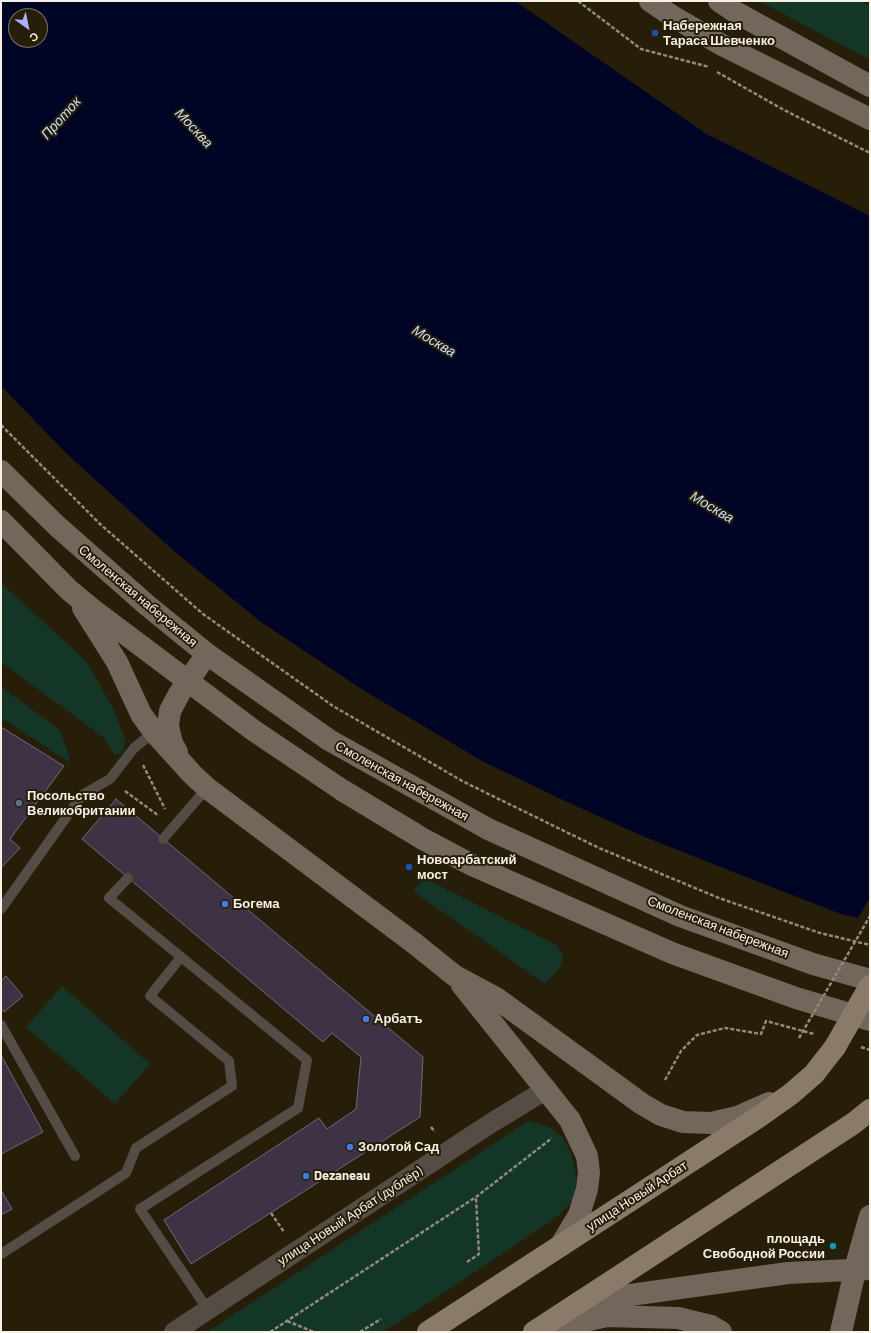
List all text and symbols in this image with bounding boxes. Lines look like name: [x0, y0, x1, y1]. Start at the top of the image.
north arrow: [8, 8, 48, 48]
place label: Набережная Тараса Шевченко: [663, 18, 775, 49]
marker: Набережная Тараса Шевченко: [650, 28, 660, 38]
text: С: [27, 30, 41, 45]
water label: Проток: [37, 93, 85, 143]
water label: Москва: [172, 105, 216, 151]
water label: Москва: [409, 321, 459, 361]
water label: Москва: [687, 487, 737, 527]
street label: Смоленская набережная: [76, 542, 200, 650]
street label: Смоленская набережная: [333, 738, 471, 824]
place label: Посольство Великобритании: [27, 788, 136, 819]
marker: Посольство Великобритании: [14, 798, 24, 808]
place label: Новоарбатский мост: [417, 852, 516, 883]
marker: Новоарбатский мост: [404, 862, 414, 872]
street label: Смоленская набережная: [645, 893, 791, 961]
place label: Богема: [233, 896, 279, 912]
marker: Богема: [220, 899, 230, 909]
place label: Арбатъ: [374, 1011, 422, 1027]
marker: Арбатъ: [361, 1014, 371, 1024]
place label: Золотой Сад: [358, 1139, 439, 1155]
marker: Золотой Сад: [345, 1142, 355, 1152]
street label: улица Новый Арбат: [584, 1158, 690, 1234]
street label: улица Новый Арбат (дублёр): [275, 1163, 425, 1269]
place label: Dezaneau: [314, 1168, 370, 1184]
marker: Dezaneau: [301, 1171, 311, 1181]
place label: площадь Свободной России: [703, 1231, 825, 1262]
marker: площадь Свободной России: [828, 1241, 838, 1251]

